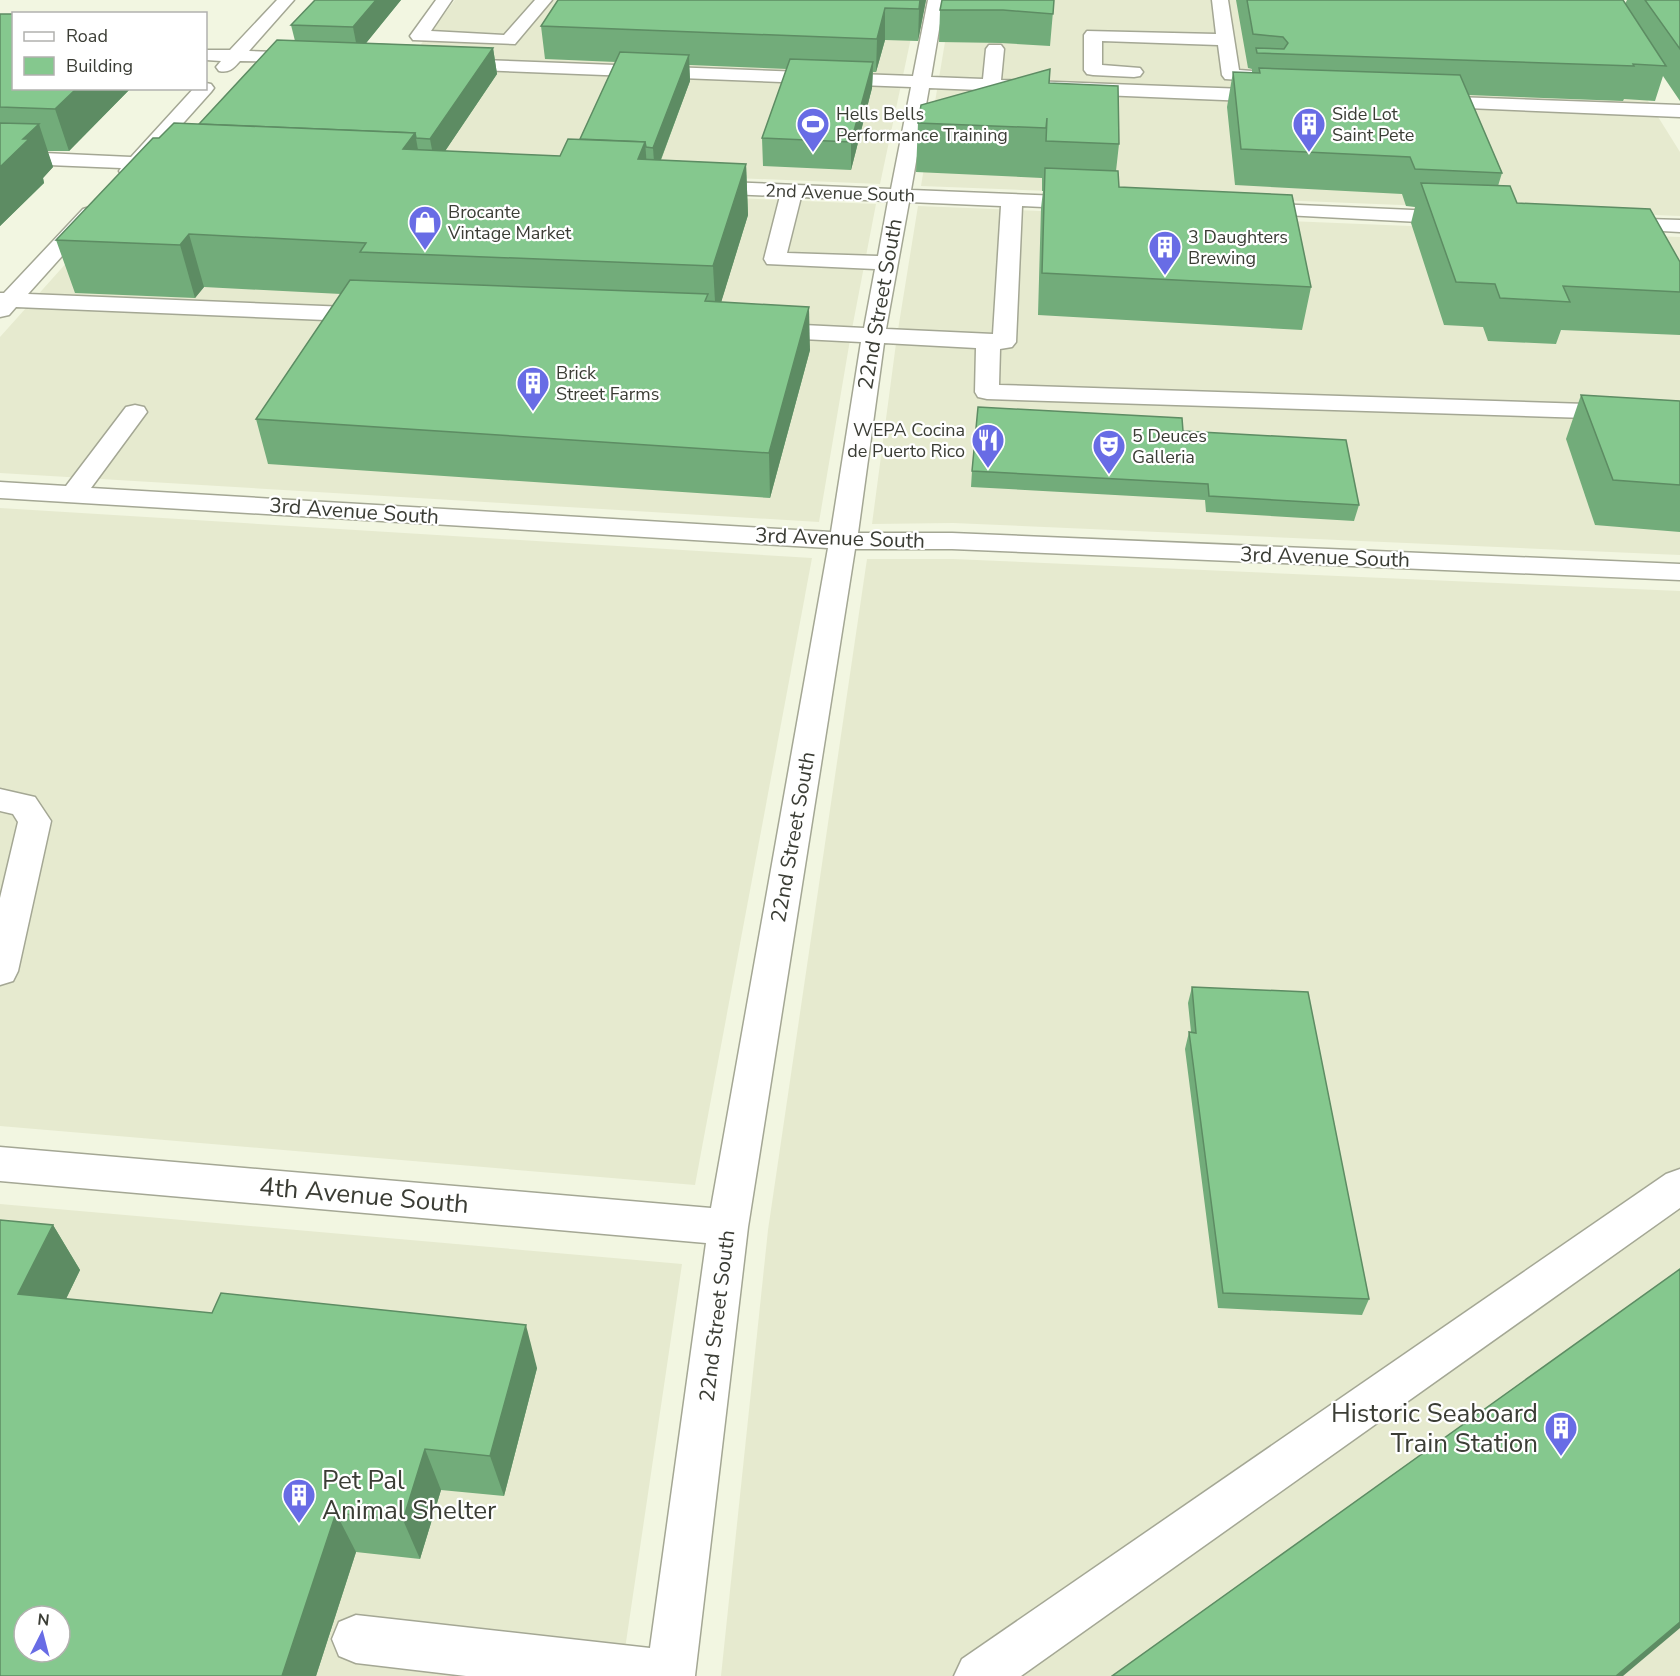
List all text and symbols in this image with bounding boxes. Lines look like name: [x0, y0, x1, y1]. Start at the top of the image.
legend: [12, 12, 207, 90]
text: Road: [66, 24, 108, 48]
text: Building: [66, 54, 133, 78]
place label: Hells Bells Performance Training: [836, 102, 1008, 147]
place label: Side Lot Saint Pete: [1332, 102, 1414, 147]
sports icon: Hells Bells Performance Training: [795, 106, 831, 153]
building icon: Side Lot Saint Pete: [1291, 106, 1327, 153]
street label: 2nd Avenue South: [765, 178, 915, 208]
place label: Brocante Vintage Market: [447, 200, 572, 245]
shop icon: Brocante Vintage Market: [407, 204, 443, 251]
street label: 22nd Street South: [851, 216, 909, 392]
place label: 3 Daughters Brewing: [1188, 225, 1288, 270]
building icon: 3 Daughters Brewing: [1147, 229, 1183, 276]
place label: Brick Street Farms: [556, 361, 659, 406]
building icon: Brick Street Farms: [515, 365, 551, 412]
place label: WEPA Cocina de Puerto Rico: [847, 418, 965, 463]
restaurant icon: WEPA Cocina de Puerto Rico: [970, 422, 1006, 469]
place label: 5 Deuces Galleria: [1132, 424, 1207, 469]
theatre icon: 5 Deuces Galleria: [1091, 428, 1127, 475]
street label: 3rd Avenue South: [268, 491, 440, 531]
street label: 3rd Avenue South: [754, 521, 926, 555]
street label: 3rd Avenue South: [1239, 540, 1411, 574]
street label: 22nd Street South: [764, 749, 822, 925]
street label: 4th Avenue South: [258, 1169, 470, 1222]
street label: 22nd Street South: [693, 1228, 741, 1404]
place label: Historic Seaboard Train Station: [1331, 1396, 1538, 1461]
building icon: Historic Seaboard Train Station: [1543, 1410, 1579, 1457]
place label: Pet Pal Animal Shelter: [322, 1463, 497, 1528]
building icon: Pet Pal Animal Shelter: [281, 1477, 317, 1524]
north arrow: [12, 1604, 72, 1664]
text: N: [36, 1609, 51, 1632]

